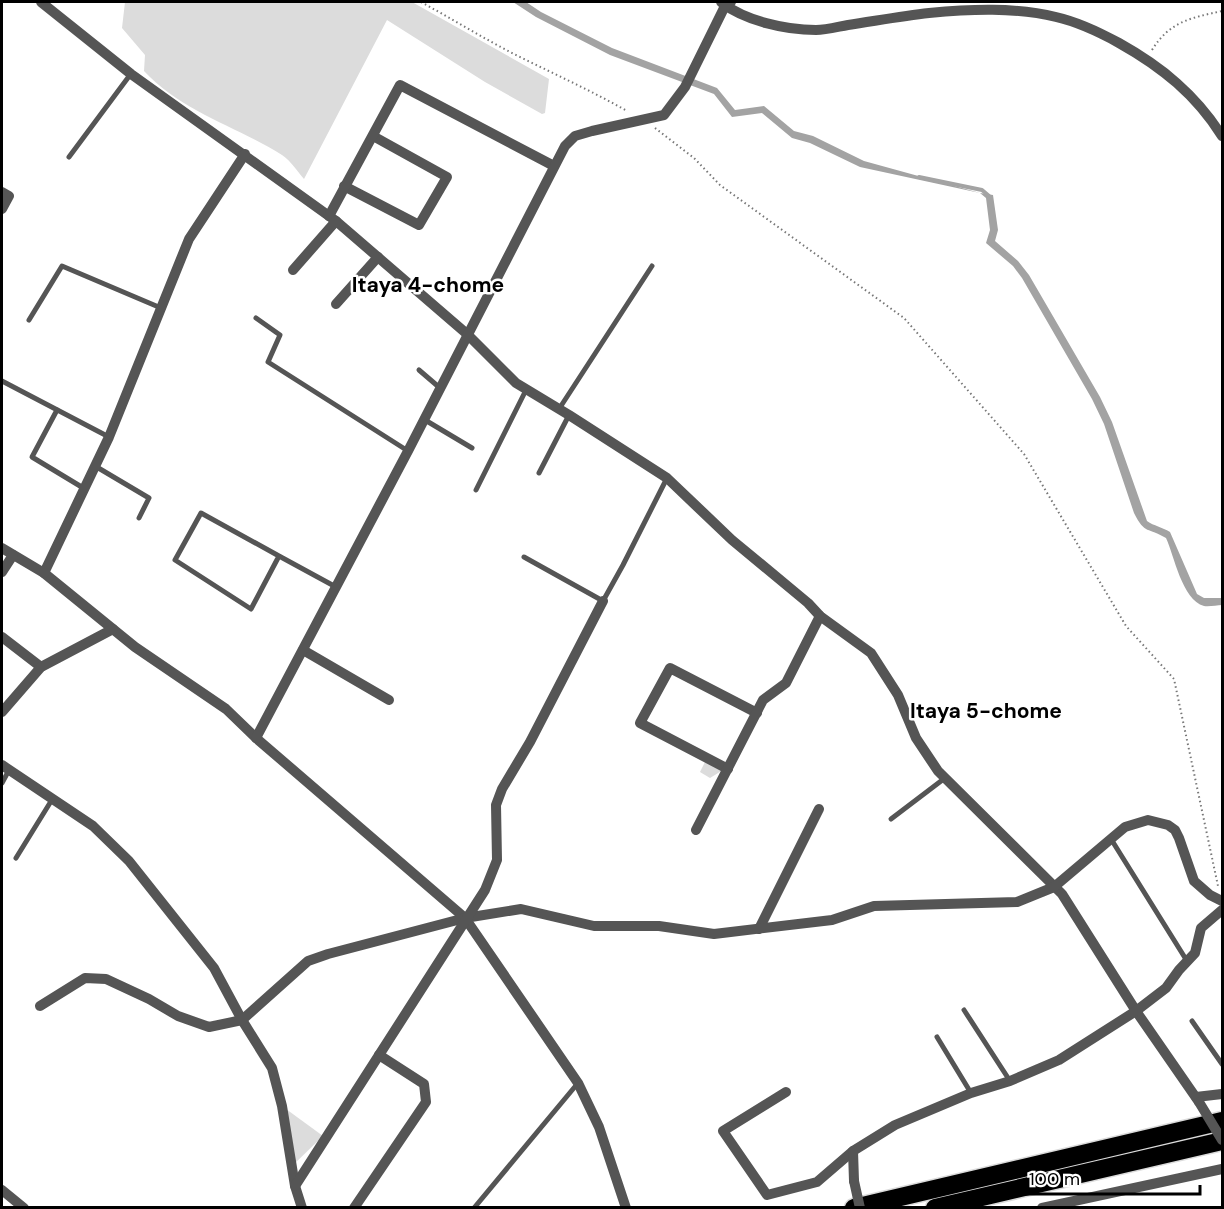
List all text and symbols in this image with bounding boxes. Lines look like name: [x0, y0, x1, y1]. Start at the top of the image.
district label: Itaya 4-chome: [352, 271, 504, 299]
district label: Itaya 5-chome: [910, 697, 1062, 725]
scale bar: [1020, 1158, 1200, 1196]
text: 100 m: [1029, 1167, 1080, 1191]

